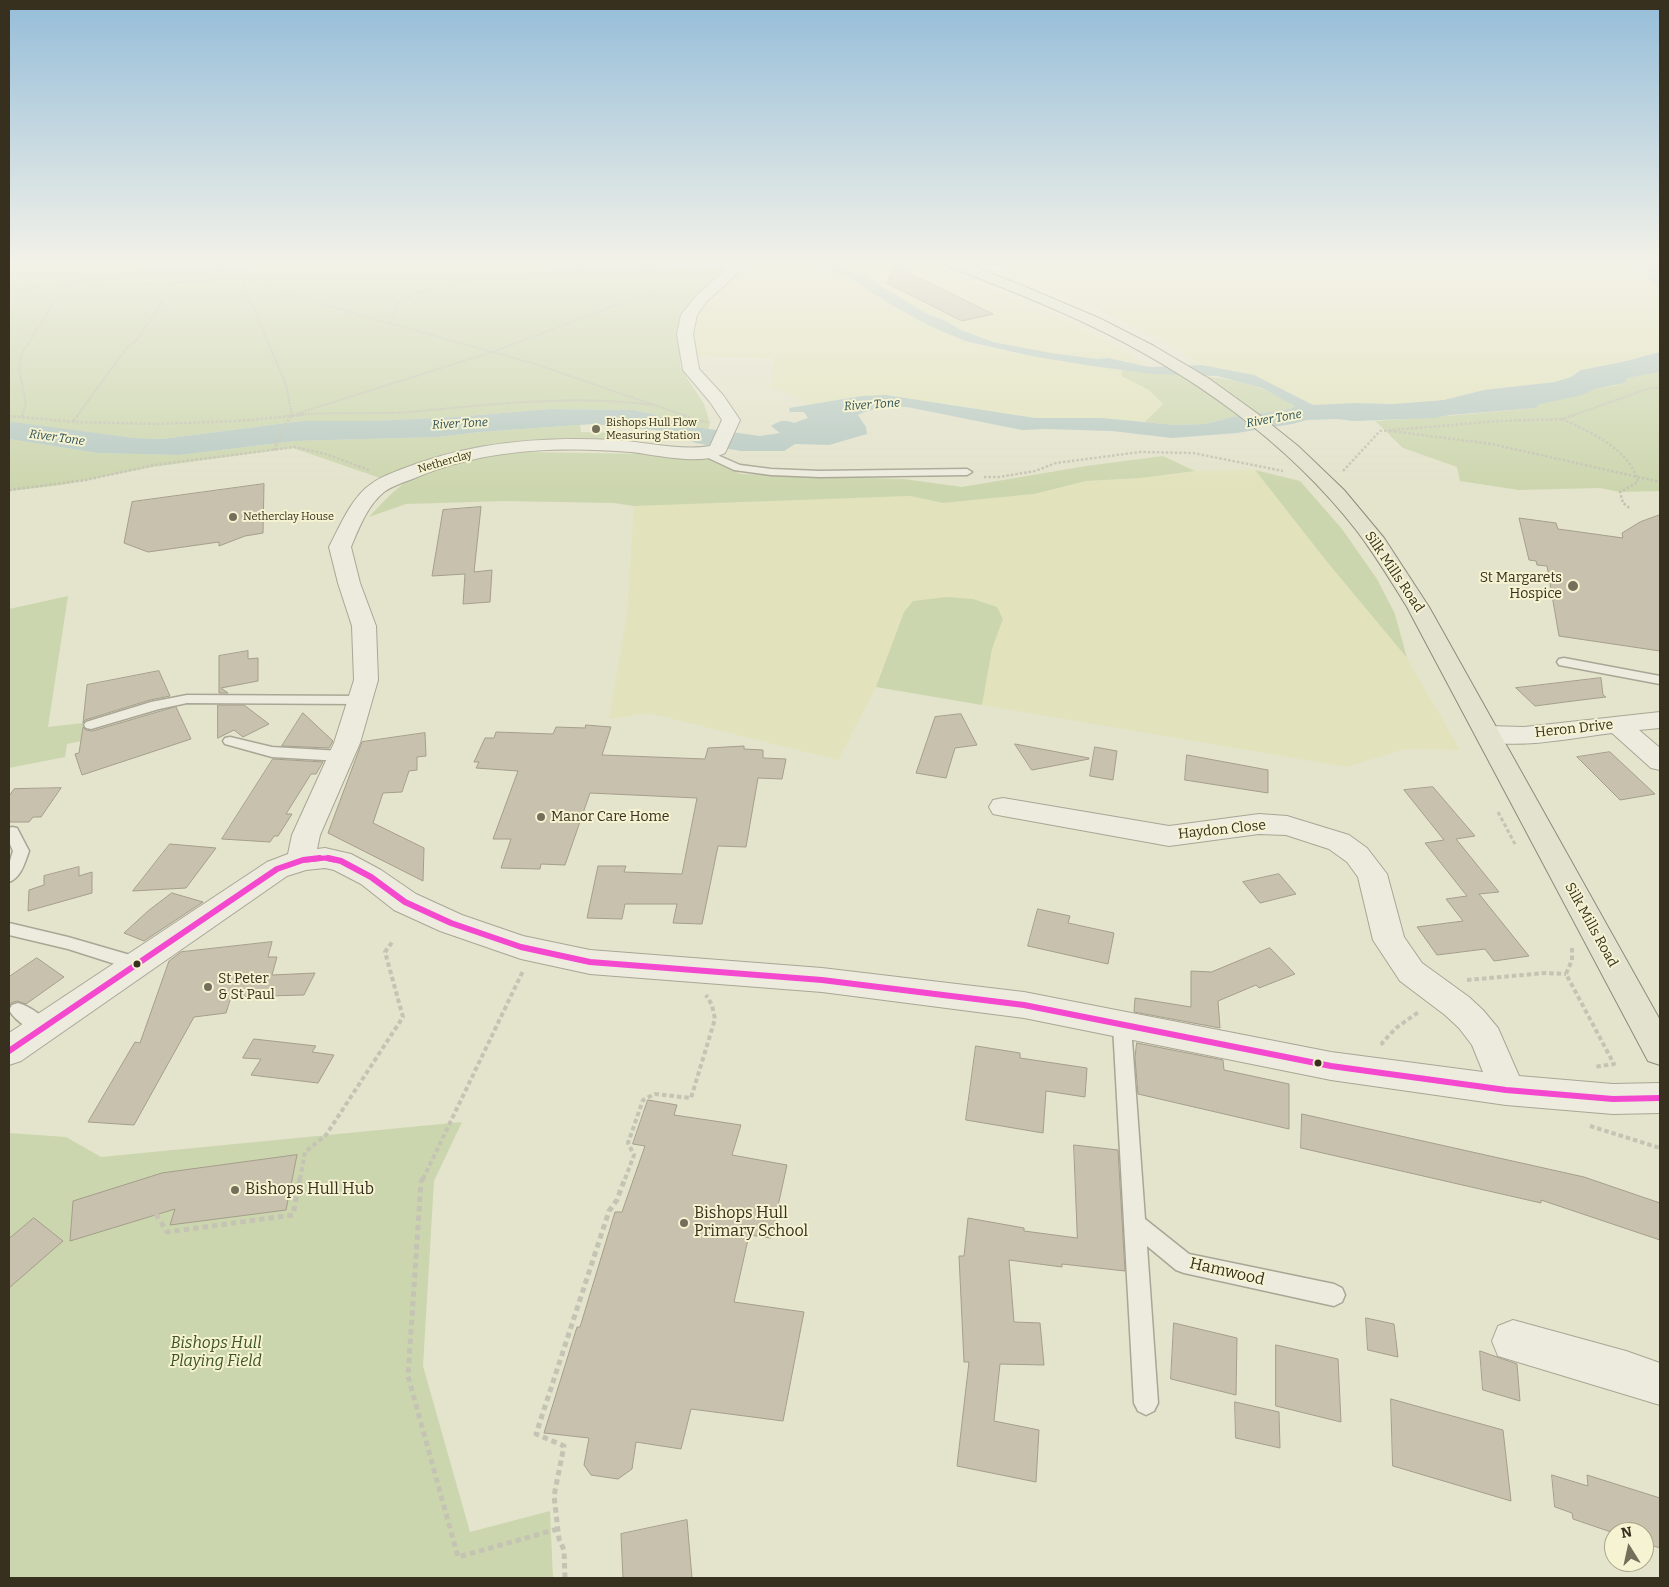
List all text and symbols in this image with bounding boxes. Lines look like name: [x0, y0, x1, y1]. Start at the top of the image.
water label: River Tone: [844, 396, 900, 414]
water label: River Tone: [1245, 407, 1303, 431]
water label: River Tone: [432, 415, 488, 433]
place label: Bishops Hull Flow Measuring Station: [606, 416, 700, 442]
marker: Bishops Hull Flow Measuring Station: [590, 423, 602, 435]
water label: River Tone: [28, 427, 86, 449]
street label: Netherclay: [416, 448, 474, 476]
place label: Netherclay House: [243, 510, 334, 524]
marker: Netherclay House: [227, 511, 239, 523]
street label: Silk Mills Road: [1361, 528, 1427, 616]
place label: St Margarets Hospice: [1480, 570, 1562, 602]
marker: St Margarets Hospice: [1566, 579, 1580, 593]
street label: Heron Drive: [1534, 717, 1614, 741]
place label: Manor Care Home: [551, 809, 669, 825]
marker: Manor Care Home: [535, 811, 547, 823]
street label: Haydon Close: [1177, 817, 1267, 843]
street label: Silk Mills Road: [1561, 880, 1621, 970]
unlabelled marker: [132, 959, 142, 969]
place label: St Peter & St Paul: [218, 971, 275, 1004]
marker: St Peter & St Paul: [202, 981, 214, 993]
unlabelled marker: [1313, 1058, 1323, 1068]
place label: Bishops Hull Hub: [245, 1180, 374, 1200]
marker: Bishops Hull Hub: [229, 1184, 241, 1196]
place label: Bishops Hull Primary School: [694, 1204, 808, 1242]
marker: Bishops Hull Primary School: [678, 1217, 690, 1229]
street label: Hamwood: [1188, 1254, 1266, 1290]
park label: Bishops Hull Playing Field: [170, 1334, 262, 1372]
north arrow: [1604, 1522, 1654, 1572]
text: N: [1620, 1523, 1633, 1542]

